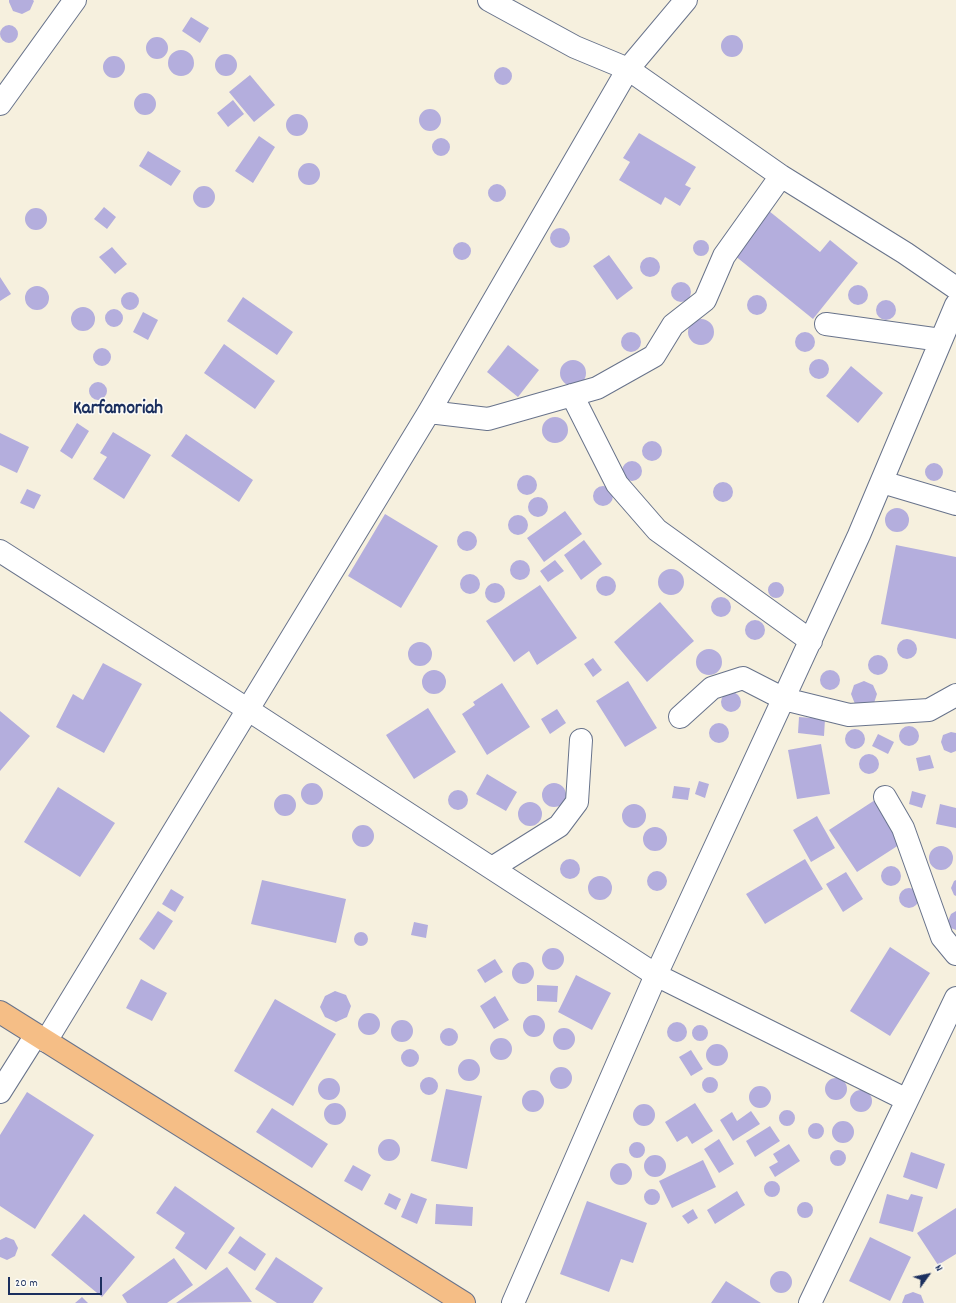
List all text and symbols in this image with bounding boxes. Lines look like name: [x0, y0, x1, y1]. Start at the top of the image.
district label: Karfamoriah: [73, 399, 163, 421]
north arrow: [908, 1255, 948, 1295]
text: N: [930, 1262, 946, 1275]
scale bar: [10, 1269, 104, 1295]
text: 20 m: [15, 1275, 38, 1292]

